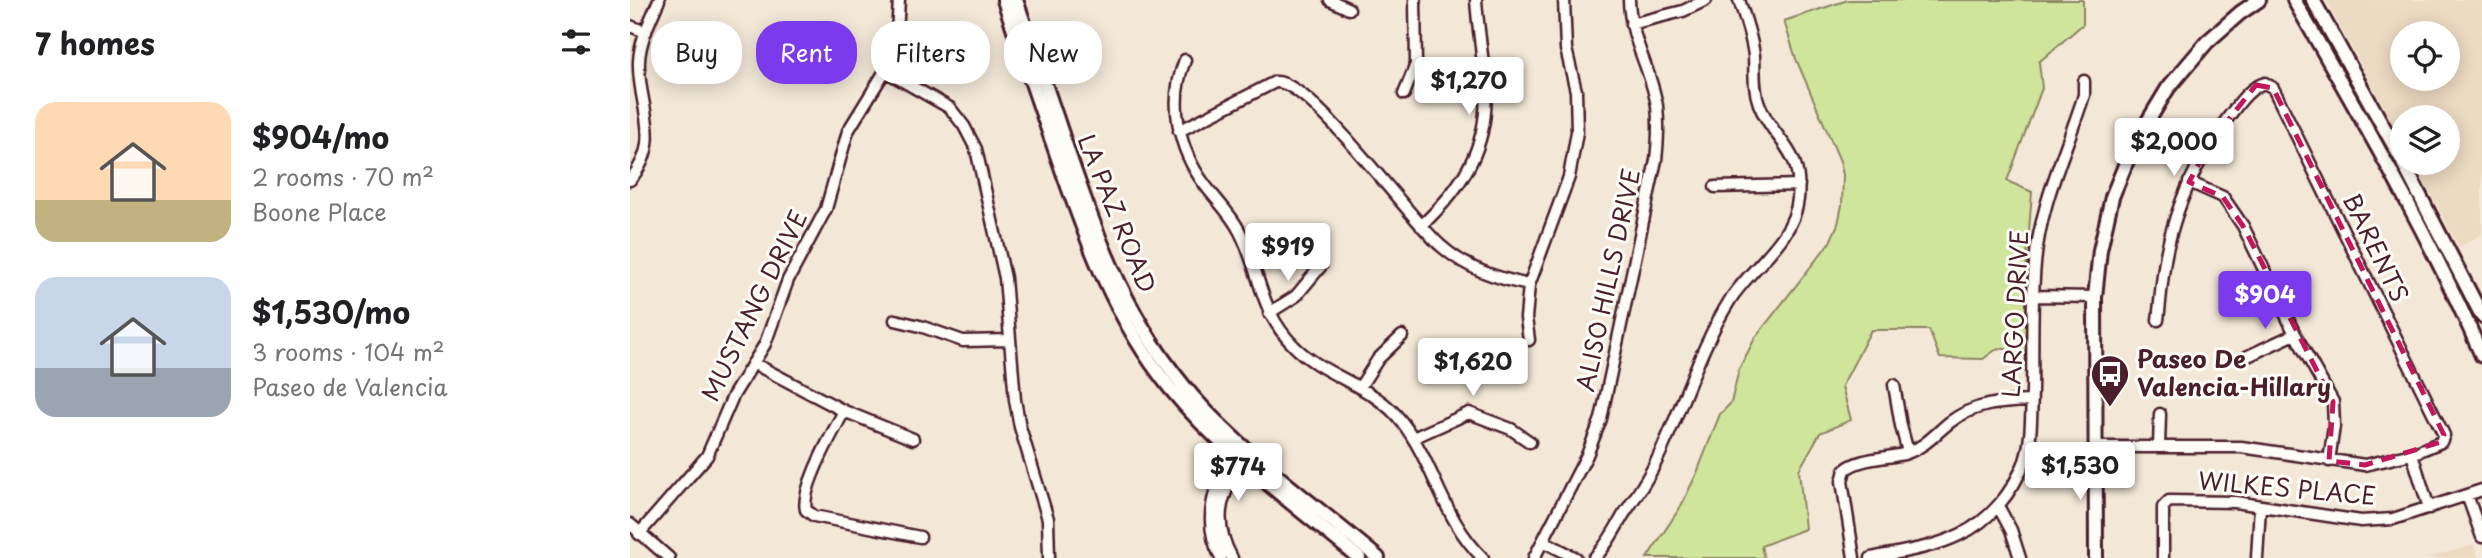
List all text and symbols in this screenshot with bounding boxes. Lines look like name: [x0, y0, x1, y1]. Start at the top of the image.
text: 7 homes: [35, 20, 155, 65]
chip: Buy: [651, 21, 742, 84]
chip: Rent: [756, 21, 857, 84]
chip: Filters: [871, 21, 990, 84]
chip: New: [1004, 21, 1102, 84]
map controls: [2390, 21, 2460, 175]
button: locate: [2390, 21, 2460, 91]
icon: filters: [557, 23, 595, 61]
pin: $1,270: [1412, 58, 1526, 117]
text: $1,270: [1431, 62, 1507, 97]
button: layers: [2390, 105, 2460, 175]
text: $904/mo: [252, 114, 389, 159]
pin: $2,000: [2117, 118, 2231, 178]
text: $2,000: [2131, 123, 2217, 158]
street label: LA PAZ ROAD: [1070, 129, 1166, 298]
icon: home: [91, 130, 175, 214]
text: 2 rooms · 70 m²: [252, 159, 434, 194]
street label: ALISO HILLS DRIVE: [1566, 165, 1648, 394]
street label: BARENTS: [2335, 186, 2419, 308]
text: Boone Place: [252, 194, 387, 229]
street label: MUSTANG DRIVE: [691, 203, 815, 407]
pin: $919: [1247, 224, 1329, 283]
text: $919: [1261, 228, 1315, 263]
street label: LARGO DRIVE: [1992, 229, 2036, 398]
pin: $904: [2224, 272, 2306, 331]
text: $904: [2234, 276, 2296, 311]
text: $1,530/mo: [252, 289, 410, 334]
icon: home: [91, 305, 175, 389]
text: 3 rooms · 104 m²: [252, 334, 445, 369]
pin: $1,620: [1416, 338, 1530, 398]
place label: Paseo De Valencia-Hillary: [2137, 340, 2331, 404]
text: $1,620: [1434, 343, 1512, 378]
bus stop icon: Paseo De Valencia-Hillary: [2089, 353, 2131, 408]
text: Paseo de Valencia: [252, 369, 448, 404]
pin: $1,530: [2023, 442, 2137, 502]
pin: $774: [1197, 444, 1279, 503]
text: $1,530: [2041, 447, 2119, 482]
text: $774: [1210, 448, 1266, 483]
street label: WILKES PLACE: [2197, 461, 2377, 513]

